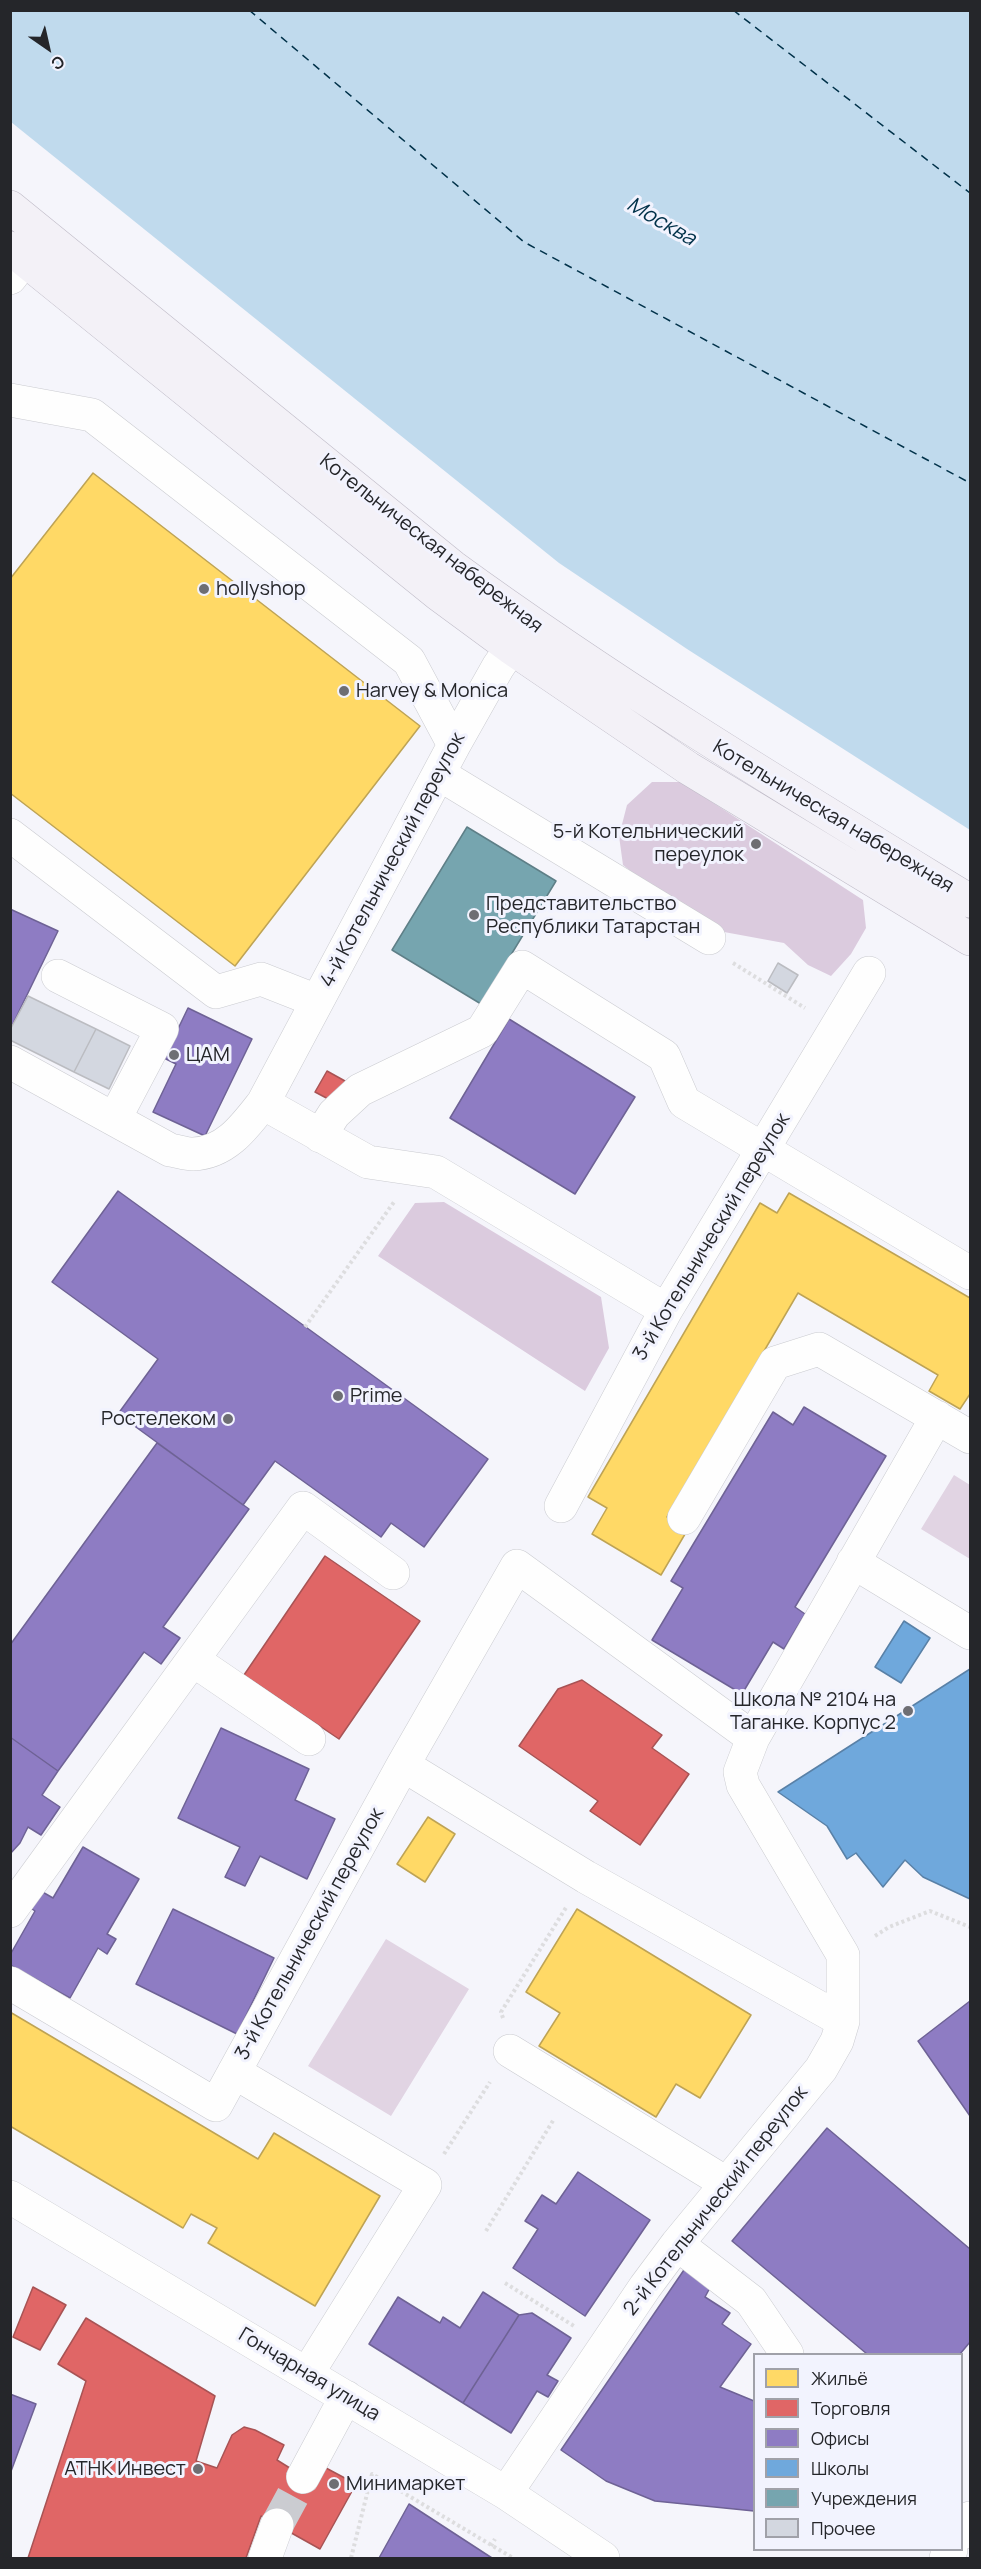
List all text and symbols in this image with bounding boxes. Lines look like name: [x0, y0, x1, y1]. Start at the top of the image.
north arrow: [18, 18, 78, 78]
text: С: [47, 50, 69, 75]
water label: Москва: [622, 192, 700, 252]
street label: Котельническая набережная: [315, 449, 547, 639]
place label: hollyshop: [216, 577, 306, 601]
marker: hollyshop: [197, 582, 211, 596]
place label: Harvey & Monica: [356, 679, 508, 703]
marker: Harvey & Monica: [337, 684, 351, 698]
street label: 4-й Котельнический переулок: [315, 728, 471, 992]
street label: Котельническая набережная: [708, 735, 958, 899]
place label: 5-й Котельнический переулок: [553, 820, 744, 867]
marker: 5-й Котельнический переулок: [749, 837, 763, 851]
place label: Представительство Республики Татарстан: [486, 892, 700, 939]
marker: Представительство Республики Татарстан: [467, 908, 481, 922]
place label: ЦАМ: [186, 1043, 230, 1067]
marker: ЦАМ: [167, 1048, 181, 1062]
street label: 3-й Котельнический переулок: [628, 1109, 796, 1365]
place label: Prime: [350, 1384, 403, 1408]
marker: Prime: [331, 1389, 345, 1403]
place label: Ростелеком: [101, 1407, 216, 1431]
marker: Ростелеком: [221, 1412, 235, 1426]
place label: Школа № 2104 на Таганке. Корпус 2: [730, 1688, 896, 1735]
marker: Школа № 2104 на Таганке. Корпус 2: [901, 1704, 915, 1718]
street label: 3-й Котельнический переулок: [231, 1804, 389, 2064]
street label: 2-й Котельнический переулок: [619, 2081, 813, 2321]
street label: Гончарная улица: [234, 2323, 384, 2427]
legend: [753, 2353, 963, 2551]
text: Жильё: [811, 2366, 868, 2390]
text: Торговля: [811, 2396, 890, 2420]
text: Офисы: [811, 2426, 869, 2450]
text: Школы: [811, 2456, 869, 2480]
place label: АТНК Инвест: [64, 2457, 186, 2481]
marker: АТНК Инвест: [191, 2462, 205, 2476]
place label: Минимаркет: [346, 2472, 465, 2496]
marker: Минимаркет: [327, 2477, 341, 2491]
text: Учреждения: [811, 2486, 917, 2510]
text: Прочее: [811, 2516, 876, 2540]

